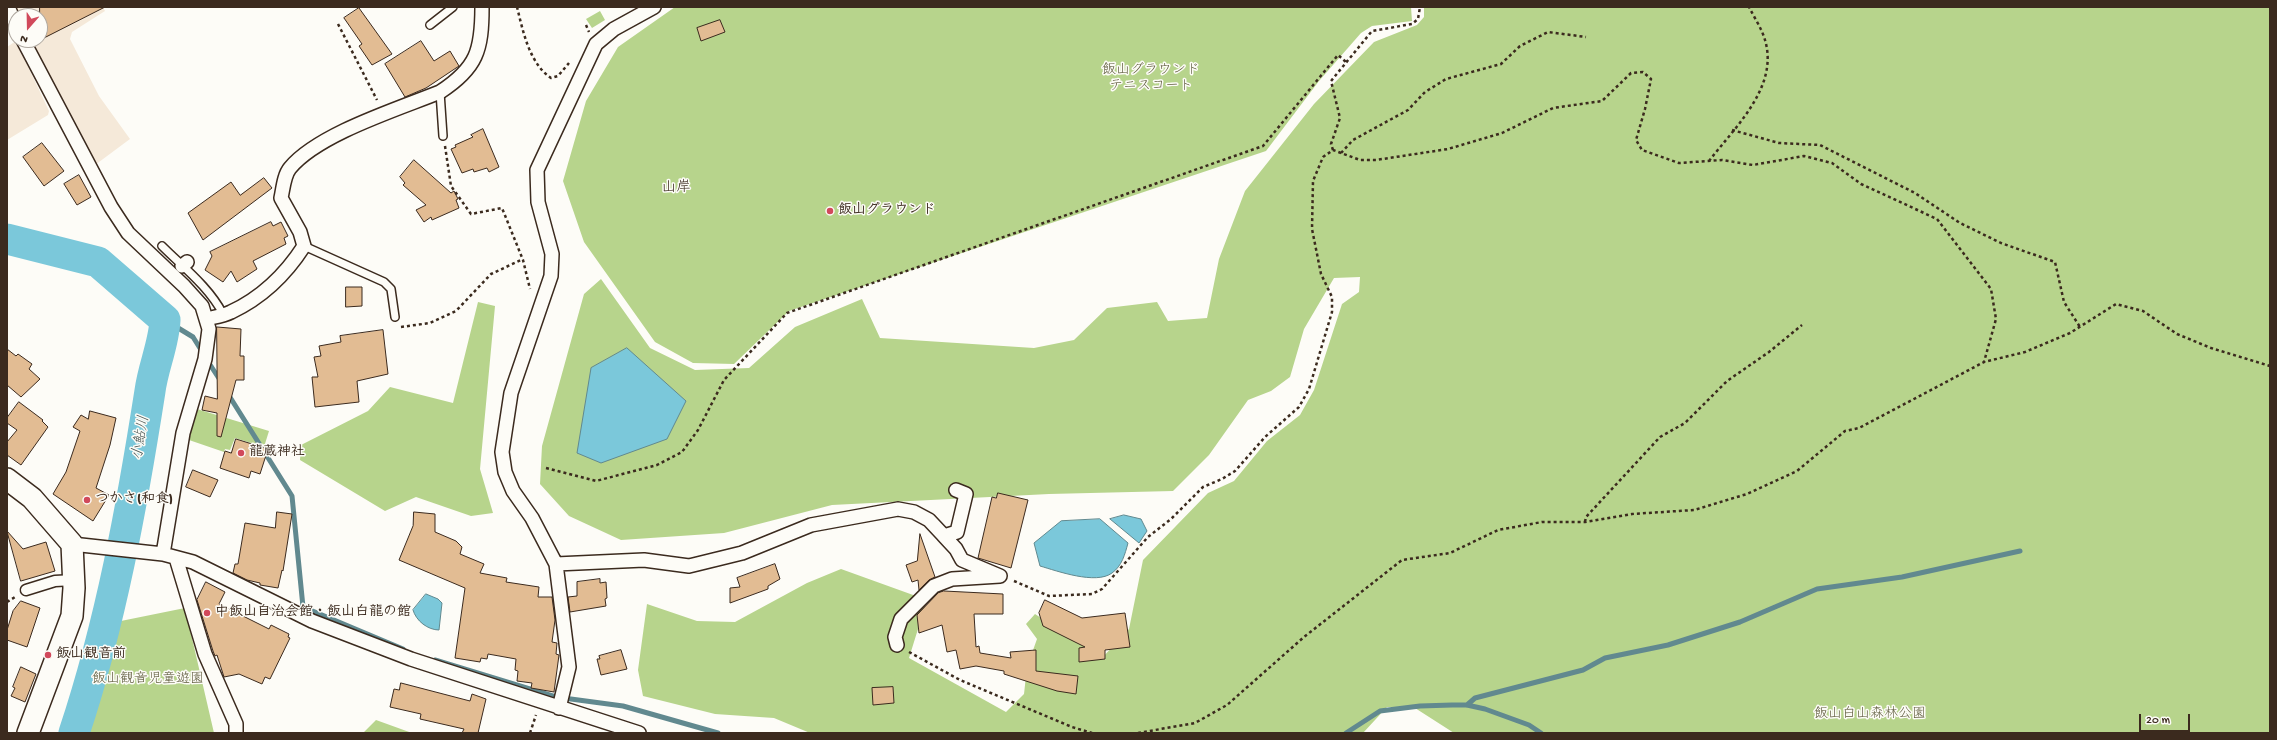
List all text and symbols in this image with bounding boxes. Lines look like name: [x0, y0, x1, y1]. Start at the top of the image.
north arrow: [8, 8, 48, 48]
text: N: [19, 31, 30, 45]
park label: 飯山グラウンド テニスコート: [1102, 63, 1200, 96]
district label: 山岸: [661, 180, 691, 198]
place label: 飯山グラウンド: [838, 203, 936, 219]
marker: 飯山グラウンド: [825, 206, 835, 216]
water label: 小鮎川: [130, 414, 154, 462]
place label: 龍蔵神社: [249, 445, 305, 461]
marker: 龍蔵神社: [236, 448, 246, 458]
place label: つかさ(和食): [95, 492, 173, 508]
marker: つかさ(和食): [82, 495, 92, 505]
place label: 中飯山自治会館・飯山白龍の館: [215, 605, 411, 621]
marker: 中飯山自治会館・飯山白龍の館: [202, 608, 212, 618]
place label: 飯山観音前: [56, 647, 126, 663]
marker: 飯山観音前: [43, 650, 53, 660]
park label: 飯山観音児童遊園: [92, 672, 204, 688]
scale bar: [2141, 706, 2192, 732]
park label: 飯山白山森林公園: [1814, 707, 1926, 723]
text: 20 m: [2146, 714, 2170, 728]

